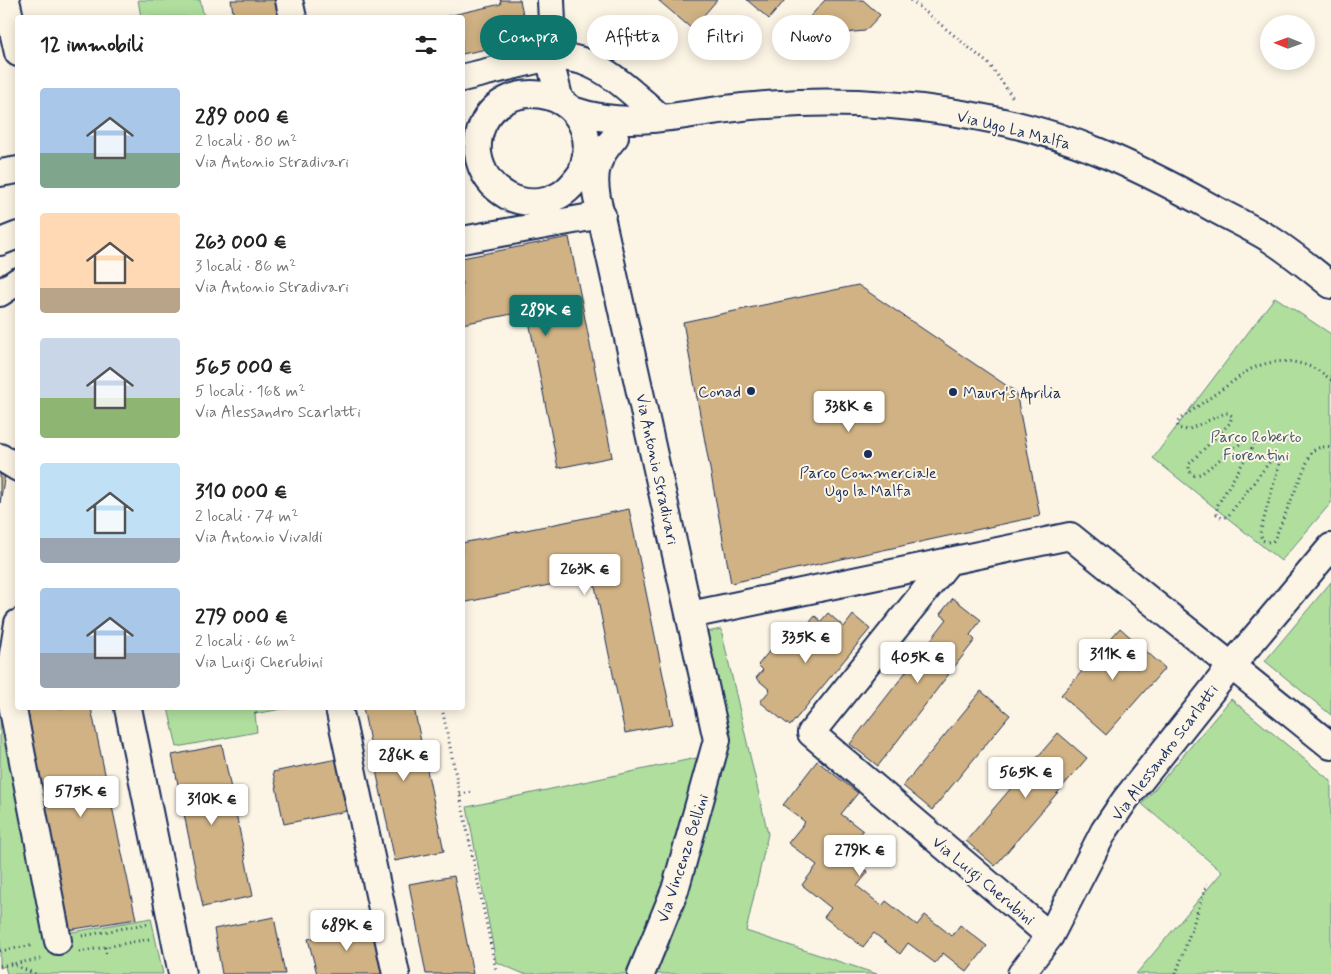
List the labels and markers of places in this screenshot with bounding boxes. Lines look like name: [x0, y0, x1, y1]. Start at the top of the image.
pin: 289K €: [505, 294, 587, 337]
place label: Conad: [698, 382, 741, 403]
place label: Maury's Aprilia: [963, 383, 1061, 405]
marker: Conad: [745, 385, 757, 397]
marker: Maury's Aprilia: [947, 386, 959, 398]
pin: 338K €: [808, 390, 890, 433]
marker: Parco Commerciale Ugo la Malfa: [862, 448, 874, 460]
place label: Parco Commerciale Ugo la Malfa: [799, 463, 937, 502]
pin: 263K €: [544, 554, 626, 596]
pin: 335K €: [765, 622, 847, 664]
pin: 311K €: [1072, 638, 1154, 681]
pin: 405K €: [877, 642, 959, 684]
pin: 286K €: [363, 740, 445, 782]
pin: 565K €: [985, 756, 1067, 799]
pin: 575K €: [40, 776, 122, 818]
pin: 310K €: [171, 784, 253, 826]
pin: 279K €: [819, 834, 901, 877]
pin: 689K €: [306, 910, 388, 952]

